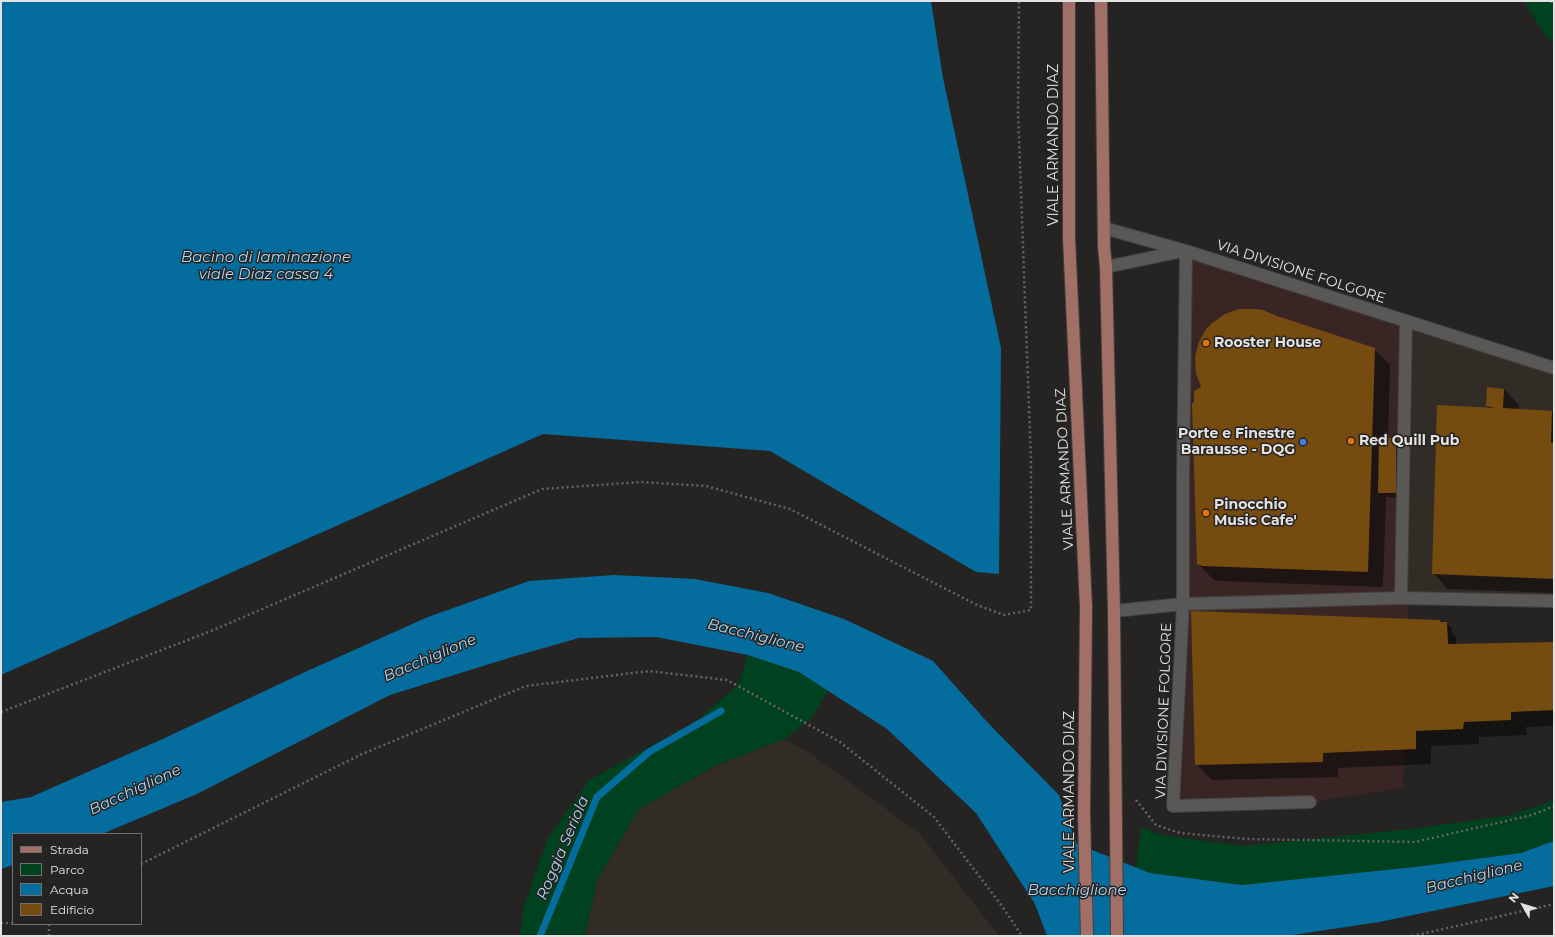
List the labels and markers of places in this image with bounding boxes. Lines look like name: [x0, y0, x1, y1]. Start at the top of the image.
place label: Rooster House: [1214, 335, 1321, 351]
marker: Rooster House: [1201, 338, 1211, 348]
place label: Porte e Finestre Barausse - DQG: [1178, 426, 1295, 458]
place label: Red Quill Pub: [1359, 433, 1459, 449]
marker: Red Quill Pub: [1346, 436, 1356, 446]
marker: Porte e Finestre Barausse - DQG: [1298, 437, 1308, 447]
place label: Pinocchio Music Cafe': [1214, 497, 1297, 530]
marker: Pinocchio Music Cafe': [1201, 508, 1211, 518]

